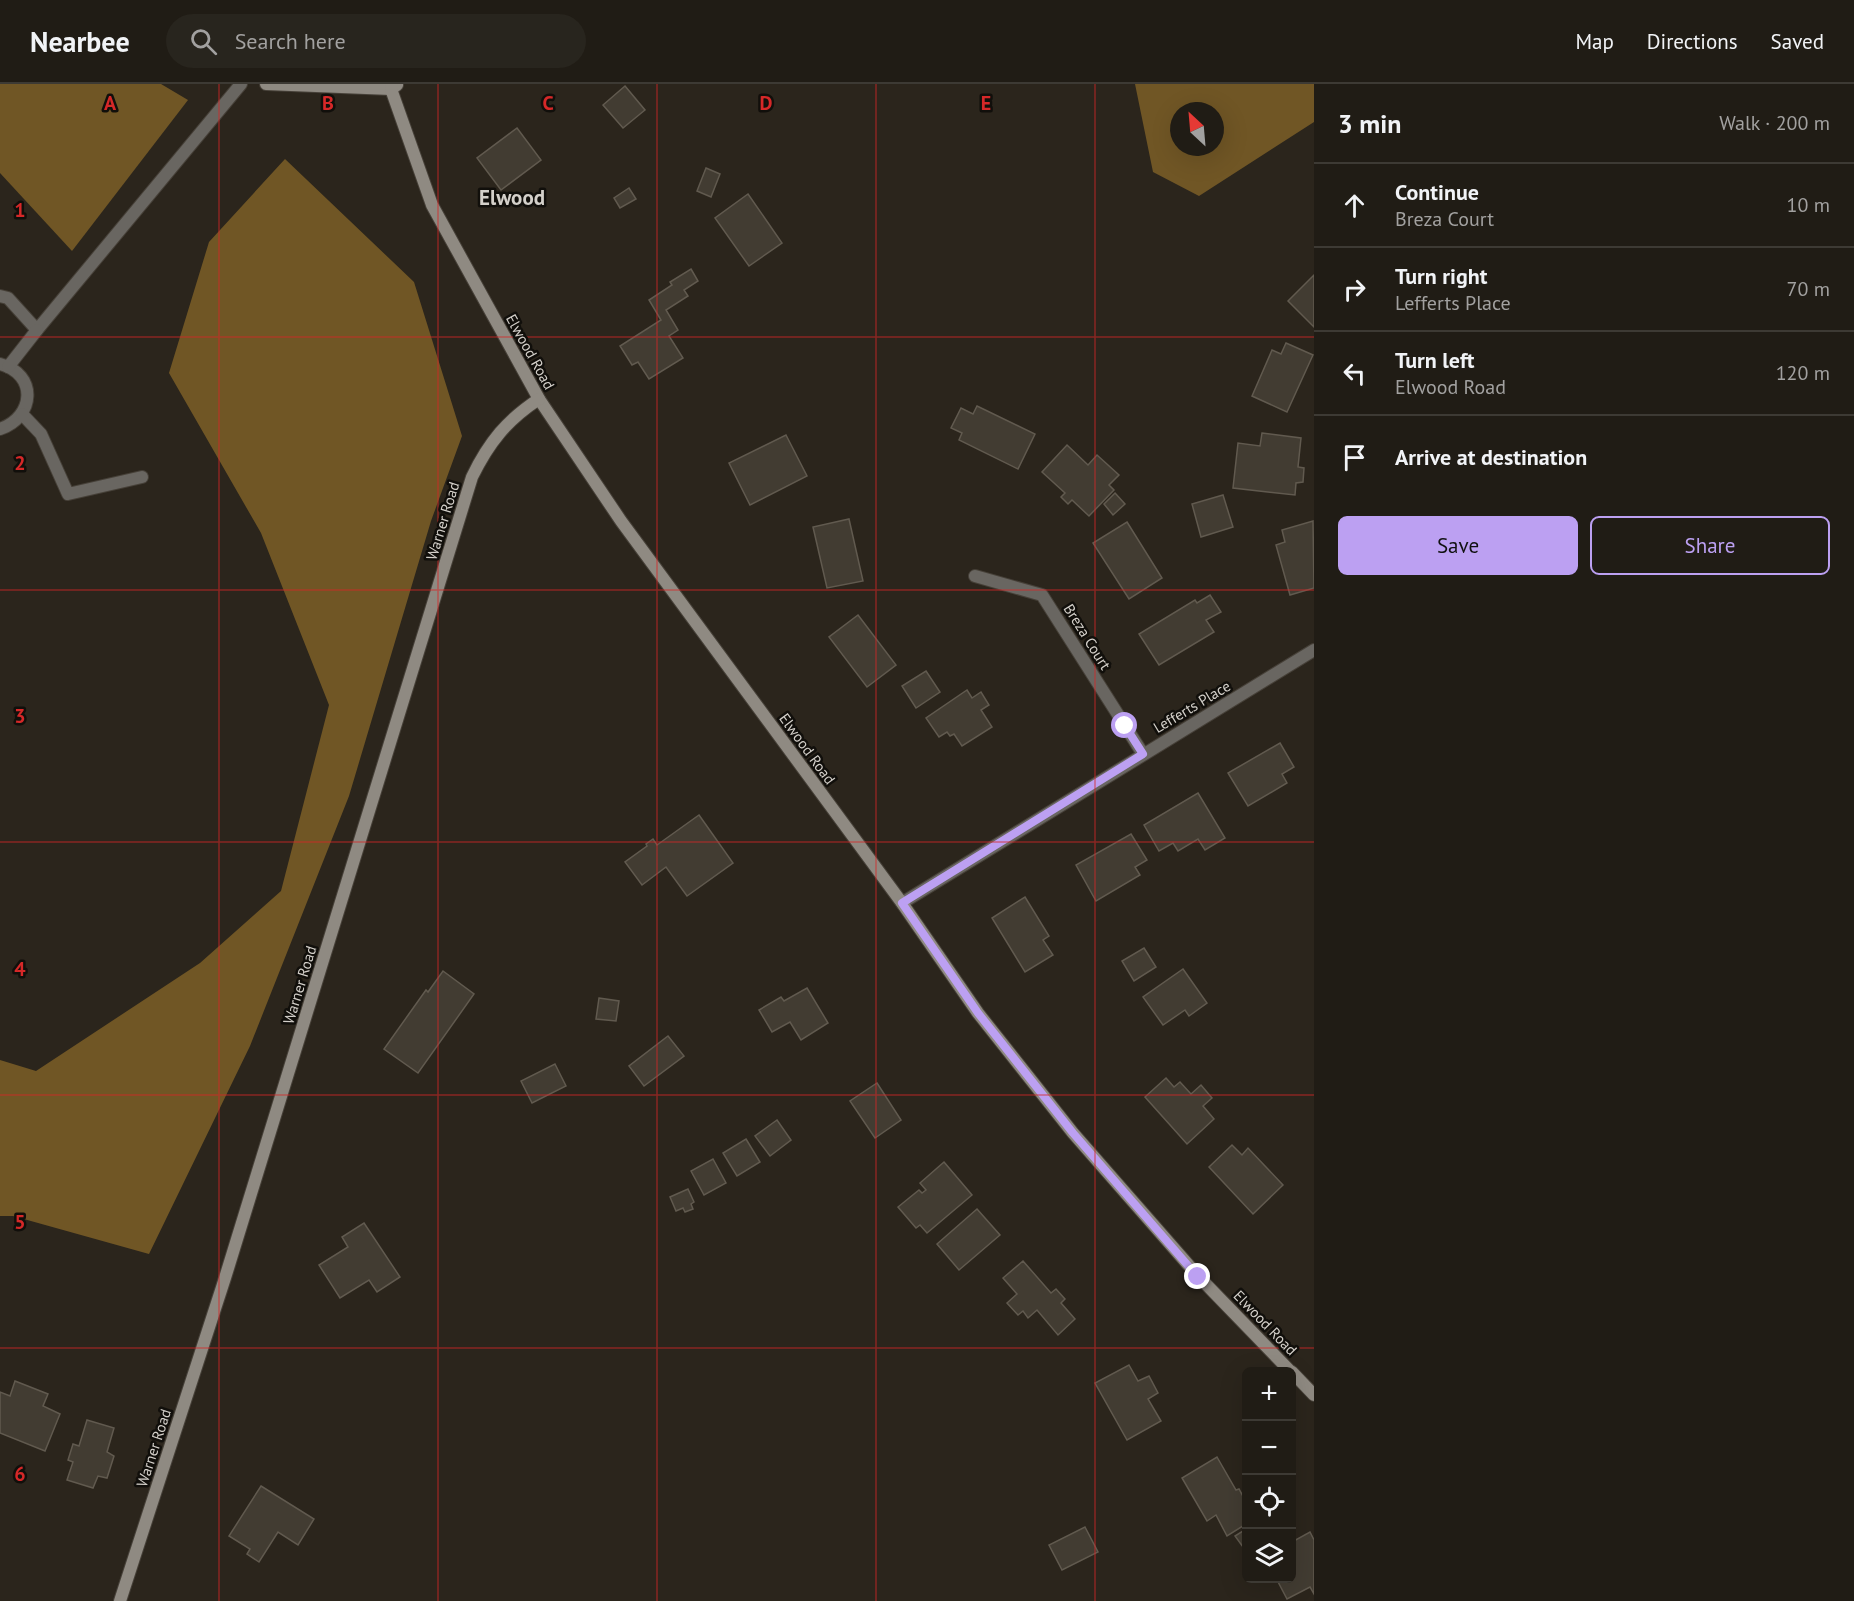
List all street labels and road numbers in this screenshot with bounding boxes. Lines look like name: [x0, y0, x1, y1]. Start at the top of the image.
street label: Elwood Road: [502, 311, 559, 393]
street label: Warner Road: [422, 479, 463, 562]
street label: Breza Court: [1060, 600, 1115, 673]
street label: Lefferts Place: [1150, 676, 1234, 737]
street label: Elwood Road: [775, 709, 840, 788]
street label: Warner Road: [279, 943, 320, 1026]
street label: Elwood Road: [1230, 1286, 1301, 1359]
street label: Warner Road: [132, 1406, 175, 1489]

